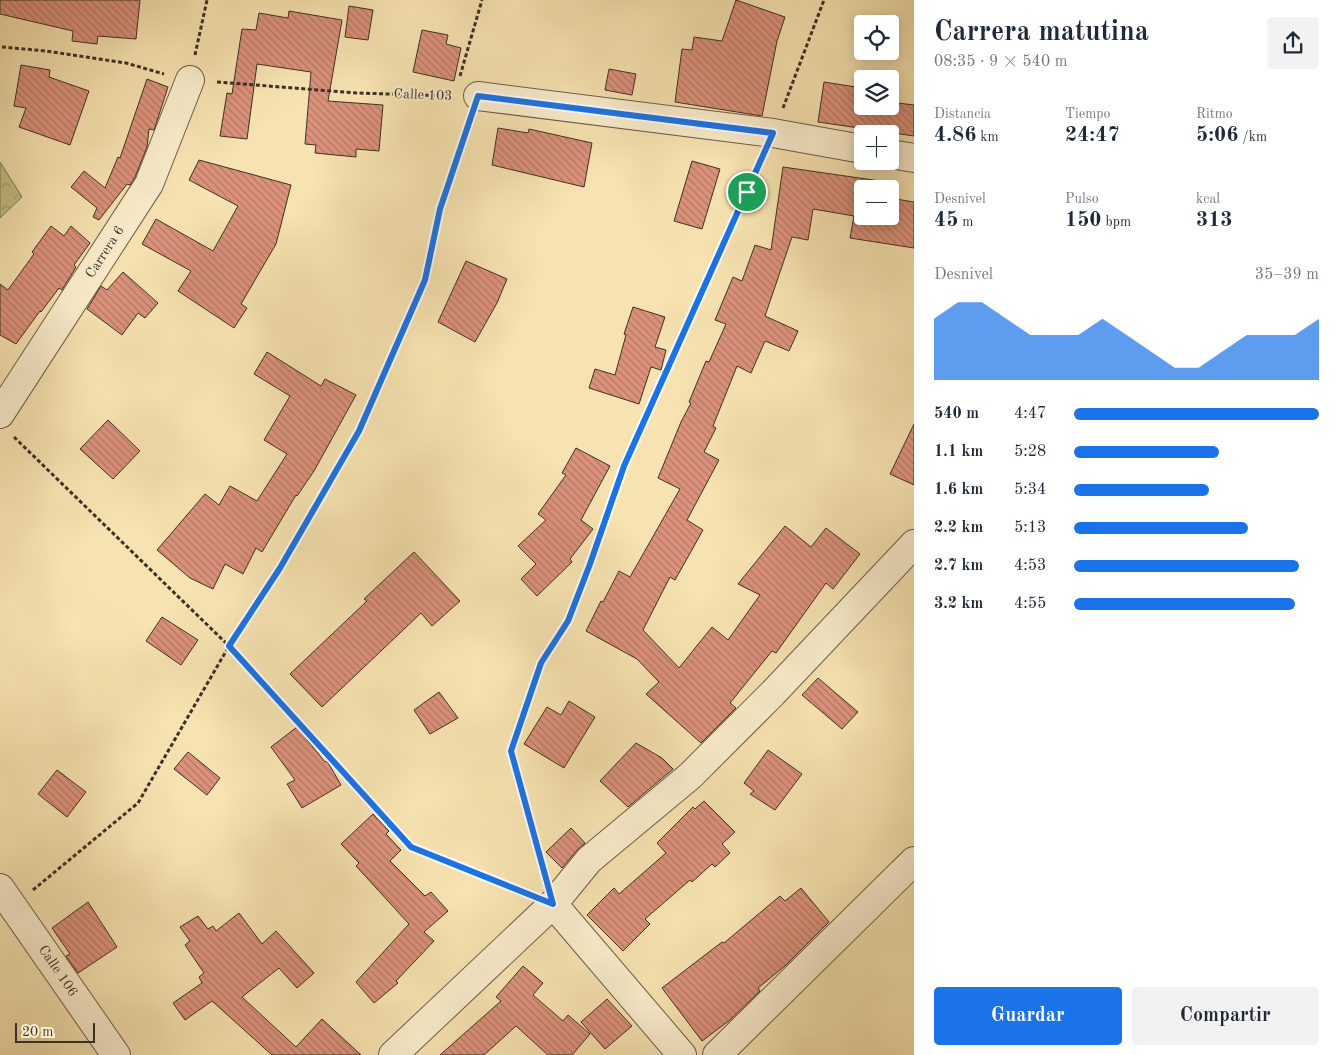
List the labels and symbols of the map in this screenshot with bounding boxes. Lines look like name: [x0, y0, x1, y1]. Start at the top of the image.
street label: Calle 103: [393, 87, 453, 103]
pin: [726, 171, 768, 213]
street label: Carrera 6: [83, 223, 127, 281]
street label: Calle 106: [36, 943, 80, 999]
scale bar: [15, 1020, 95, 1043]

